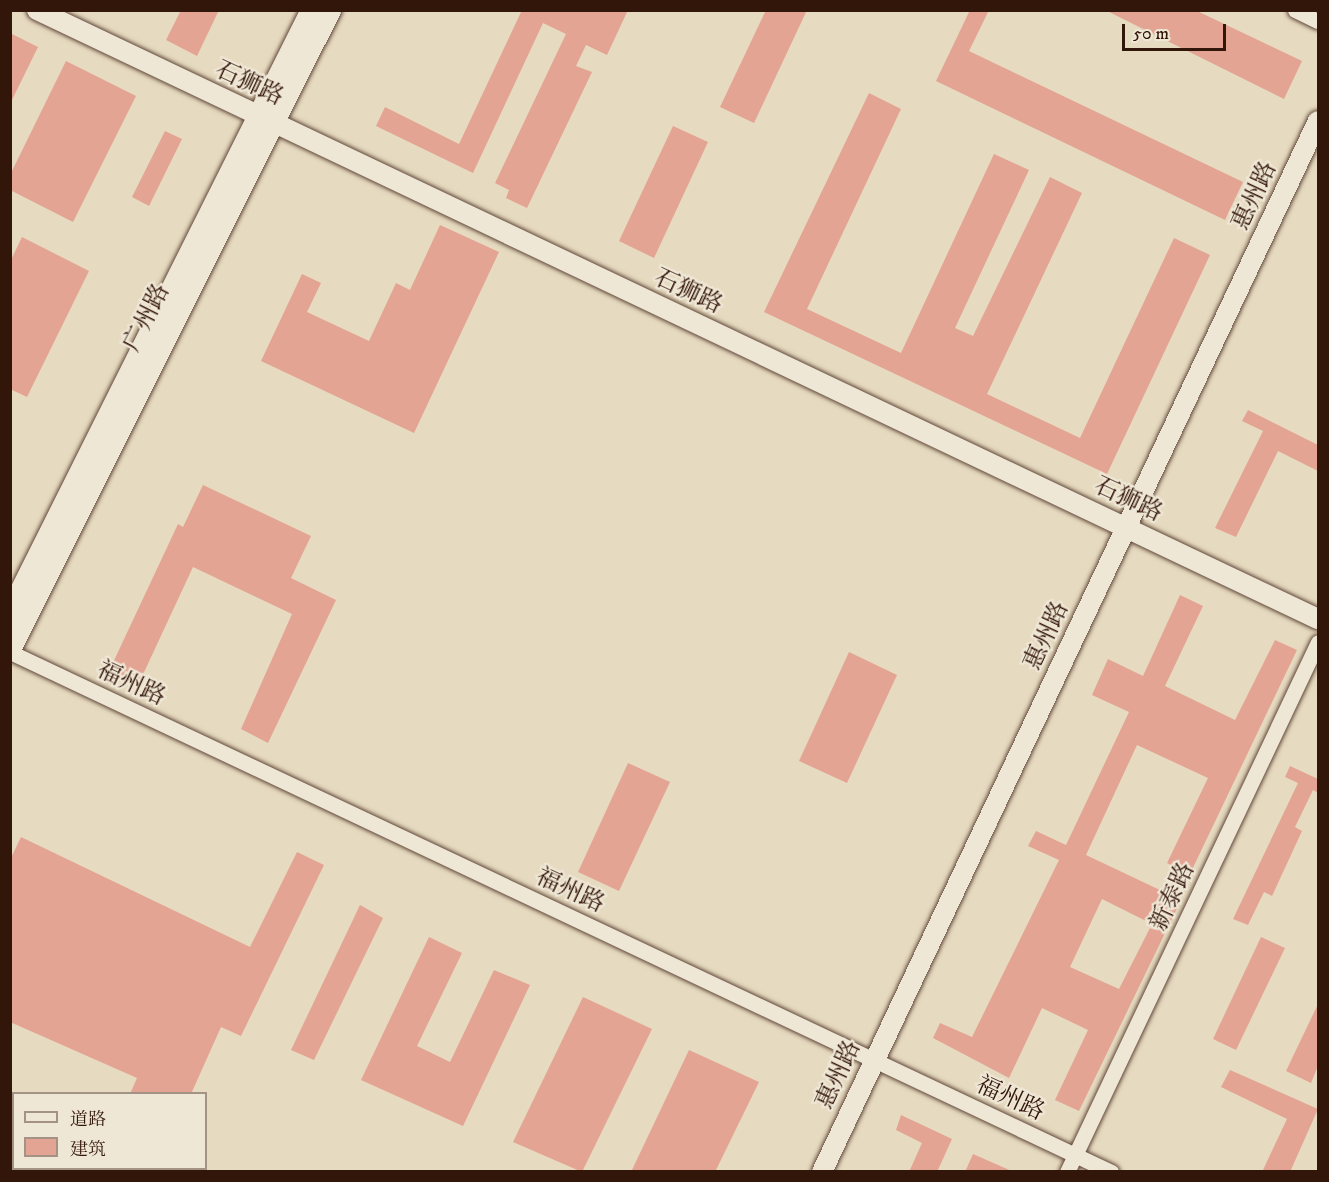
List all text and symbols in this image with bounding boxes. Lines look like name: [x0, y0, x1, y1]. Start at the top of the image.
scale bar: [1125, 12, 1228, 50]
text: 50 m: [1133, 23, 1169, 45]
street label: 石狮路: [210, 56, 288, 112]
street label: 惠州路: [1227, 157, 1283, 235]
street label: 石狮路: [649, 264, 727, 320]
street label: 广州路: [118, 279, 176, 357]
street label: 石狮路: [1089, 472, 1167, 528]
street label: 惠州路: [1019, 597, 1075, 675]
street label: 福州路: [92, 656, 170, 712]
street label: 新泰路: [1145, 858, 1201, 936]
street label: 福州路: [531, 863, 609, 919]
street label: 惠州路: [811, 1036, 867, 1114]
street label: 福州路: [971, 1071, 1049, 1127]
legend: [12, 1092, 207, 1170]
text: 道路: [70, 1109, 106, 1131]
text: 建筑: [70, 1139, 106, 1161]

